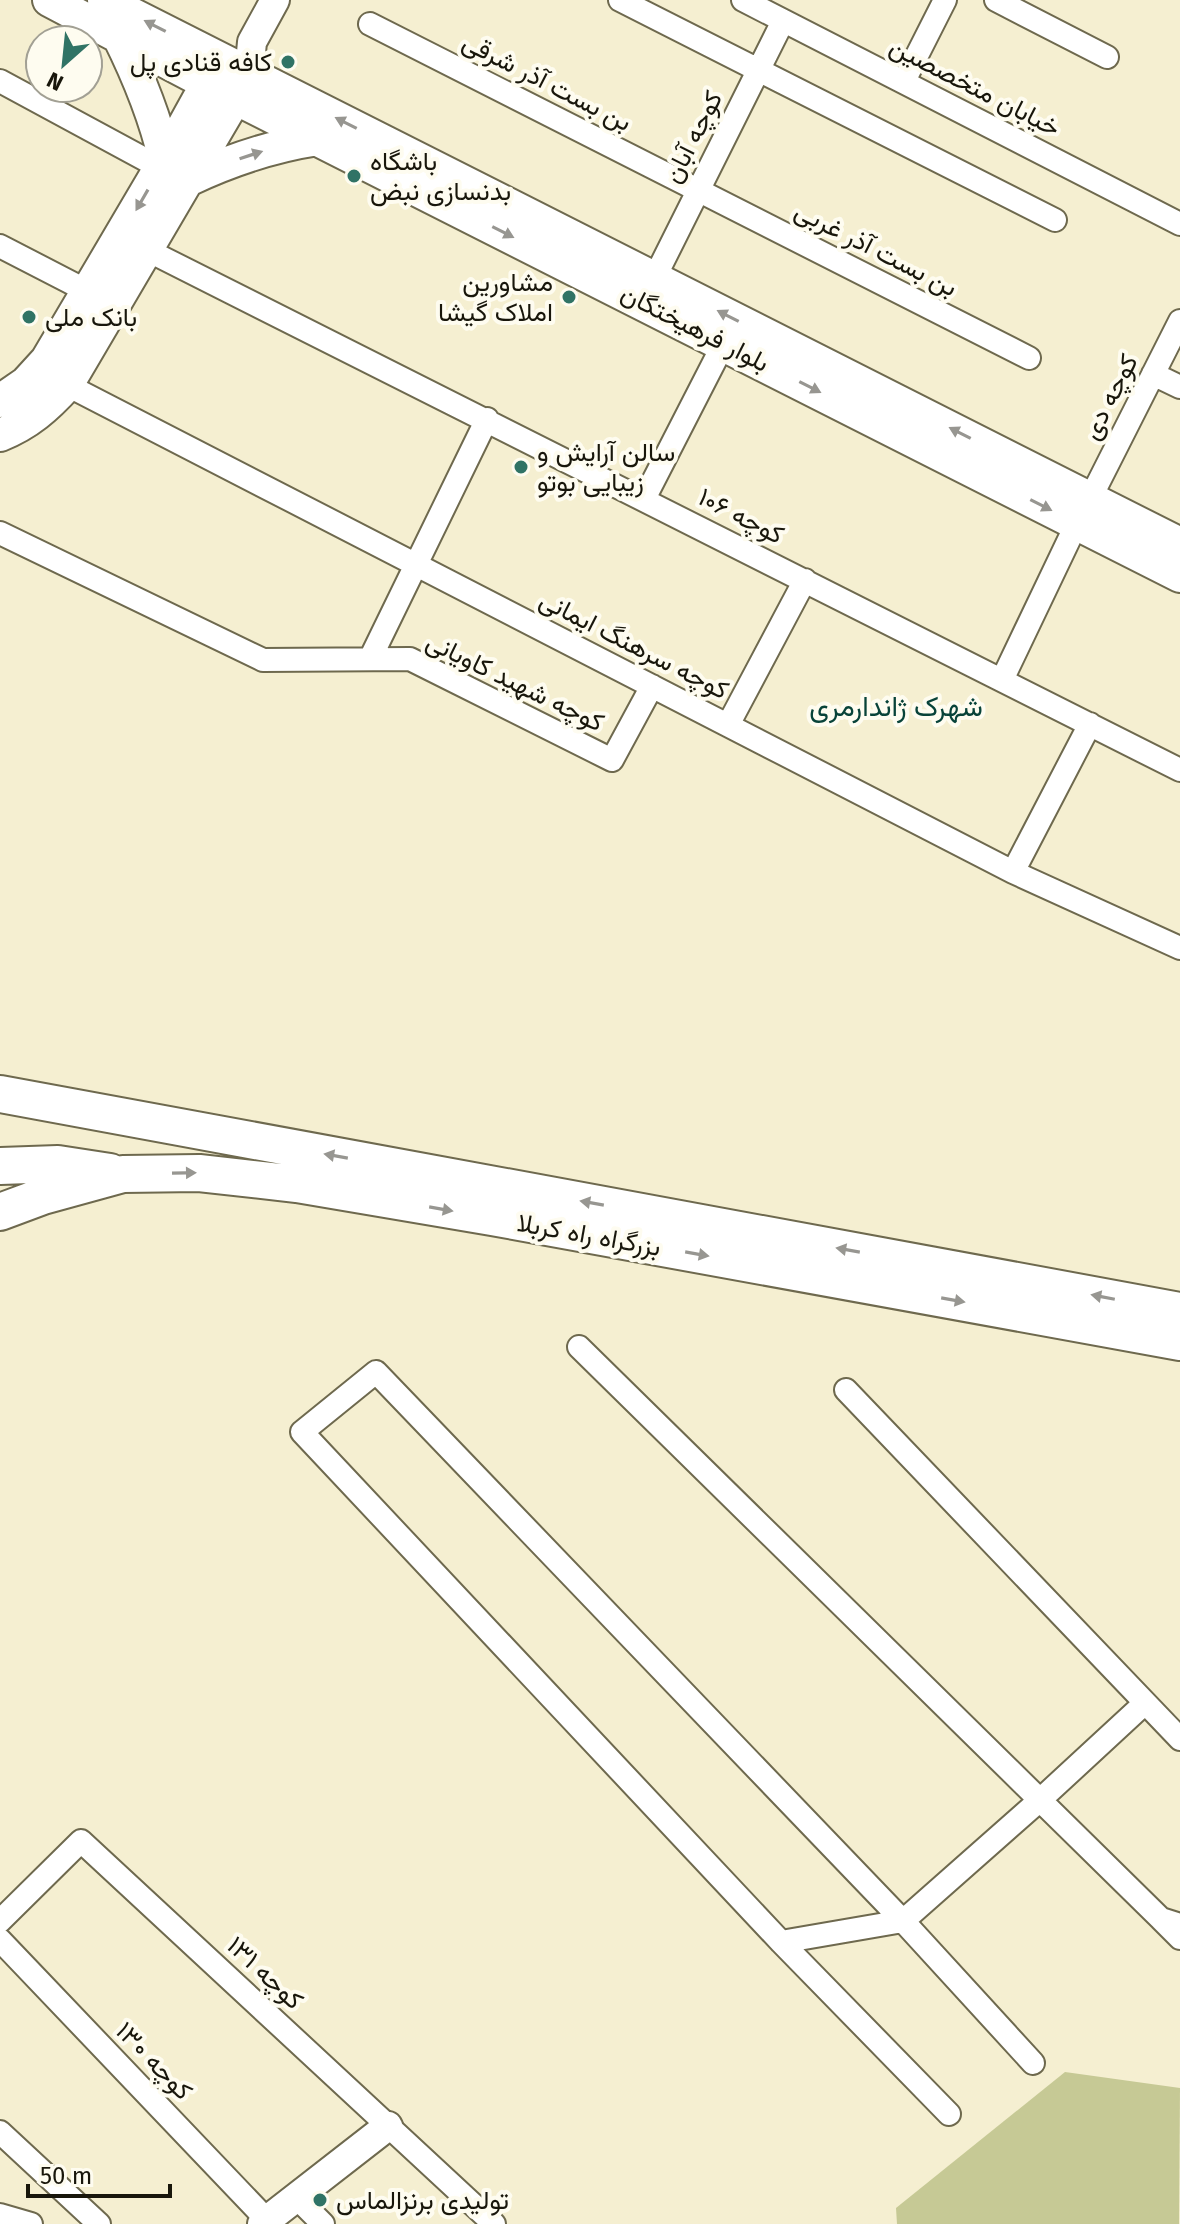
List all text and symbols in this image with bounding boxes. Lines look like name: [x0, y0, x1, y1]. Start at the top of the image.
one-way arrow: [143, 19, 166, 33]
north arrow: [24, 24, 104, 104]
street label: بن بست آذر شرقی: [457, 26, 637, 138]
street label: خیابان متخصصین: [885, 31, 1065, 143]
place label: کافه قنادی پل: [130, 47, 272, 80]
marker: کافه قنادی پل: [279, 53, 297, 71]
text: N: [43, 66, 68, 97]
street label: کوچه آبان: [657, 86, 731, 189]
one-way arrow: [335, 116, 358, 130]
place label: باشگاه بدنسازی نبض: [370, 146, 511, 207]
one-way arrow: [240, 148, 264, 160]
marker: باشگاه بدنسازی نبض: [345, 167, 363, 185]
one-way arrow: [135, 189, 149, 211]
street label: بن بست آذر غربی: [790, 195, 962, 303]
one-way arrow: [491, 225, 514, 238]
place label: مشاورین املاک گیشا: [438, 267, 553, 328]
street label: بلوار فرهیختگان: [616, 277, 774, 379]
marker: مشاورین املاک گیشا: [560, 288, 578, 306]
place label: بانک ملی: [45, 302, 137, 333]
marker: بانک ملی: [20, 308, 38, 326]
one-way arrow: [717, 310, 740, 323]
street label: کوچه دی: [1075, 349, 1146, 446]
one-way arrow: [798, 380, 821, 393]
one-way arrow: [949, 427, 972, 440]
place label: سالن آرایش و زیبایی بوتو: [537, 437, 675, 498]
marker: سالن آرایش و زیبایی بوتو: [512, 458, 530, 476]
street label: کوچه ۱۰۶: [692, 481, 789, 552]
one-way arrow: [1030, 498, 1053, 512]
street label: کوچه سرهنگ ایمانی: [534, 584, 734, 708]
street label: کوچه شهید کاویانی: [420, 626, 609, 740]
district label: شهرک ژاندارمری: [809, 690, 983, 724]
one-way arrow: [323, 1150, 348, 1162]
one-way arrow: [172, 1167, 197, 1180]
one-way arrow: [579, 1197, 604, 1209]
one-way arrow: [429, 1203, 454, 1215]
street label: بزرگراه راه کربلا: [515, 1207, 663, 1263]
one-way arrow: [835, 1243, 860, 1255]
one-way arrow: [685, 1249, 710, 1261]
one-way arrow: [1091, 1290, 1116, 1302]
one-way arrow: [941, 1295, 966, 1307]
street label: کوچه ۱۳۱: [219, 1930, 310, 2018]
street label: کوچه ۱۳۰: [108, 2016, 199, 2108]
scale bar: [28, 2148, 170, 2198]
text: 50 m: [40, 2162, 92, 2190]
place label: تولیدی برنزالماس: [336, 2185, 509, 2216]
marker: تولیدی برنزالماس: [311, 2191, 329, 2209]

